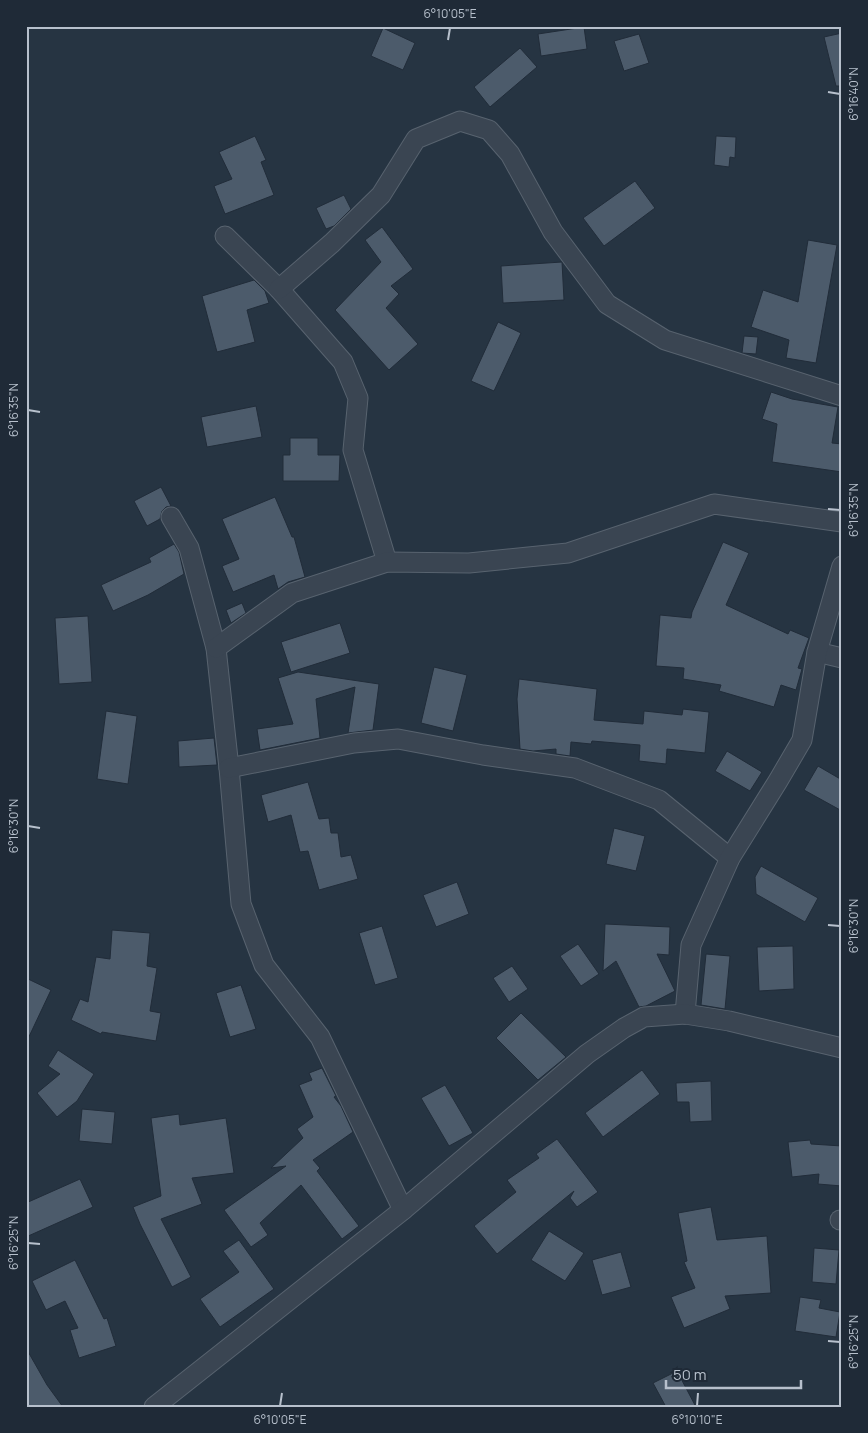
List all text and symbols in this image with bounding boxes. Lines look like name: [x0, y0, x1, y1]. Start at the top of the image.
text: 6°10'05"E: [423, 5, 477, 22]
text: 6°16'40"N: [845, 67, 862, 121]
text: 6°16'35"N: [5, 383, 22, 437]
text: 6°16'35"N: [845, 483, 862, 537]
text: 6°16'30"N: [5, 799, 22, 853]
text: 6°16'30"N: [845, 899, 862, 953]
text: 6°16'25"N: [5, 1216, 22, 1270]
text: 6°16'25"N: [845, 1315, 862, 1369]
scale bar: [666, 1358, 800, 1390]
text: 50 m: [673, 1364, 707, 1385]
text: 6°10'05"E: [253, 1411, 307, 1428]
text: 6°10'10"E: [672, 1411, 723, 1428]

